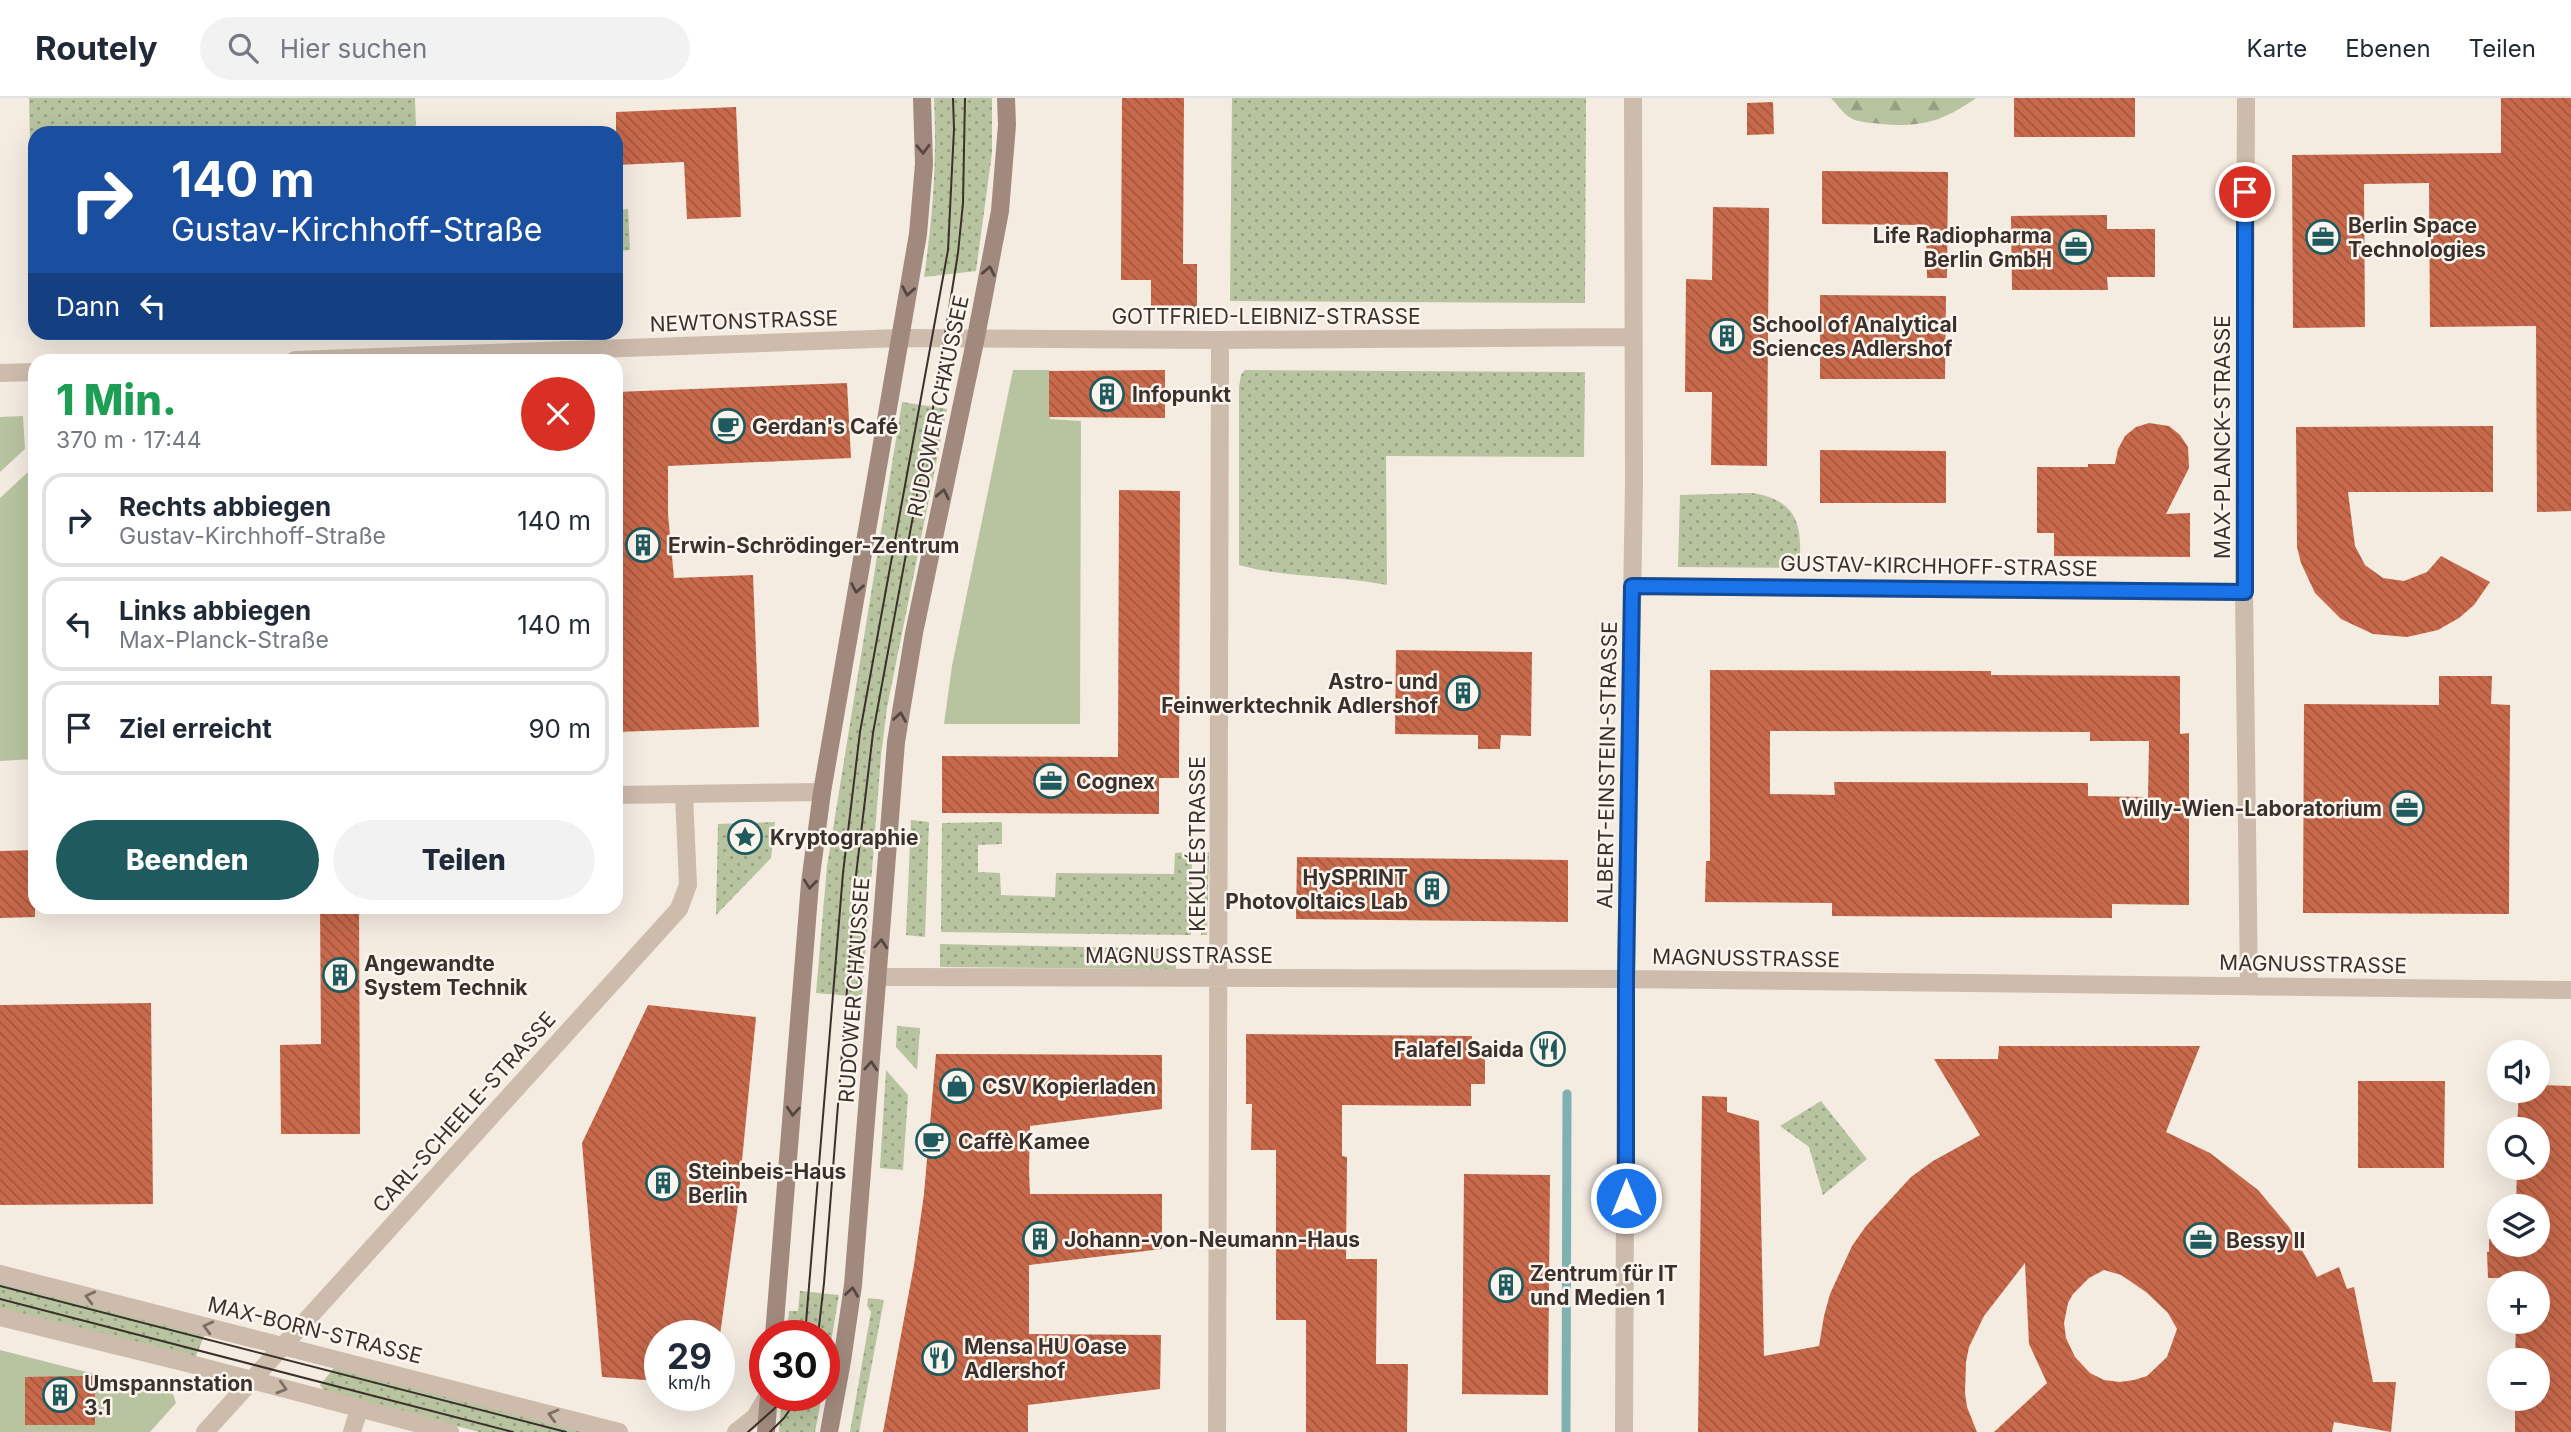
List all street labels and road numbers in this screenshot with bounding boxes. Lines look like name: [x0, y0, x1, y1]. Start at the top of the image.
street label: RUDOWER CHAUSSEE: [902, 293, 974, 519]
street label: GOTTFRIED-LEIBNIZ-STRASSE: [1111, 304, 1421, 329]
street label: NEWTONSTRASSE: [649, 305, 839, 337]
street label: MAX-PLANCK-STRASSE: [2210, 315, 2235, 559]
street label: GUSTAV-KIRCHHOFF-STRASSE: [1780, 551, 2098, 581]
street label: ALBERT-EINSTEIN-STRASSE: [1592, 621, 1622, 909]
street label: KEKULÉSTRASSE: [1184, 756, 1210, 932]
street label: RUDOWER CHAUSSEE: [834, 876, 874, 1104]
street label: MAGNUSSTRASSE: [1085, 943, 1273, 968]
street label: MAGNUSSTRASSE: [1652, 944, 1840, 972]
street label: MAGNUSSTRASSE: [2219, 950, 2407, 978]
street label: CARL-SCHEELE-STRASSE: [367, 1007, 561, 1217]
street label: MAX-BORN-STRASSE: [205, 1291, 425, 1369]

